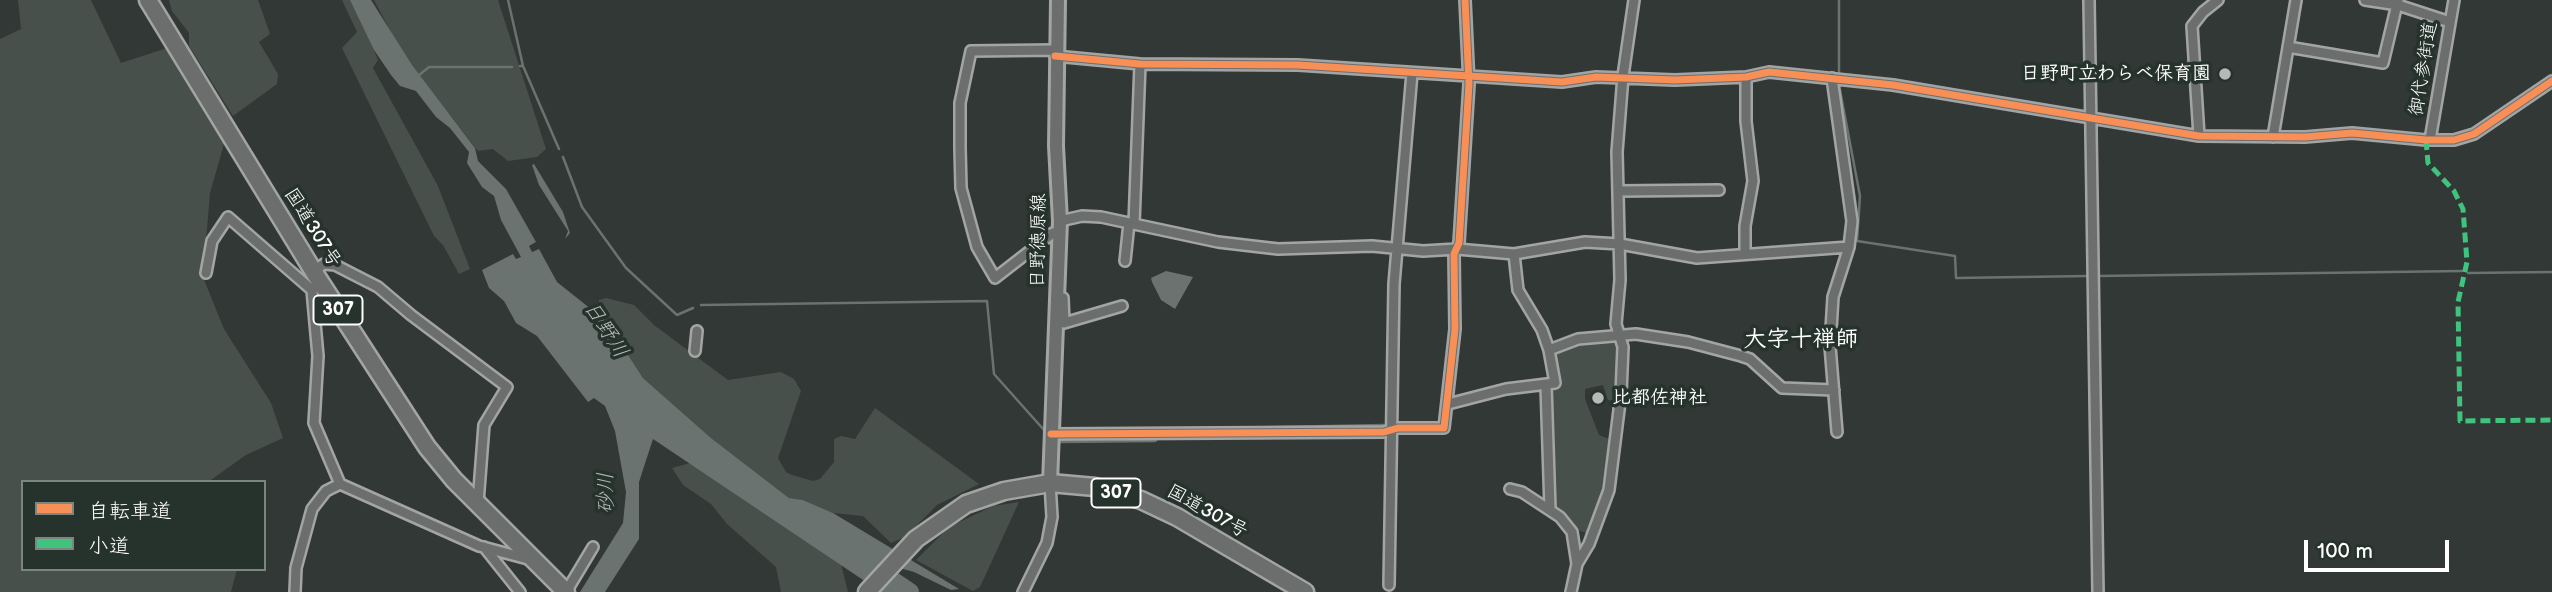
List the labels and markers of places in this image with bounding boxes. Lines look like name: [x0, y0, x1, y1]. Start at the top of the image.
place label: 日野町立わらべ保育園: [2021, 63, 2211, 85]
marker: 日野町立わらべ保育園: [2217, 66, 2233, 82]
place label: 比都佐神社: [1612, 387, 1707, 409]
marker: 比都佐神社: [1590, 390, 1606, 406]

